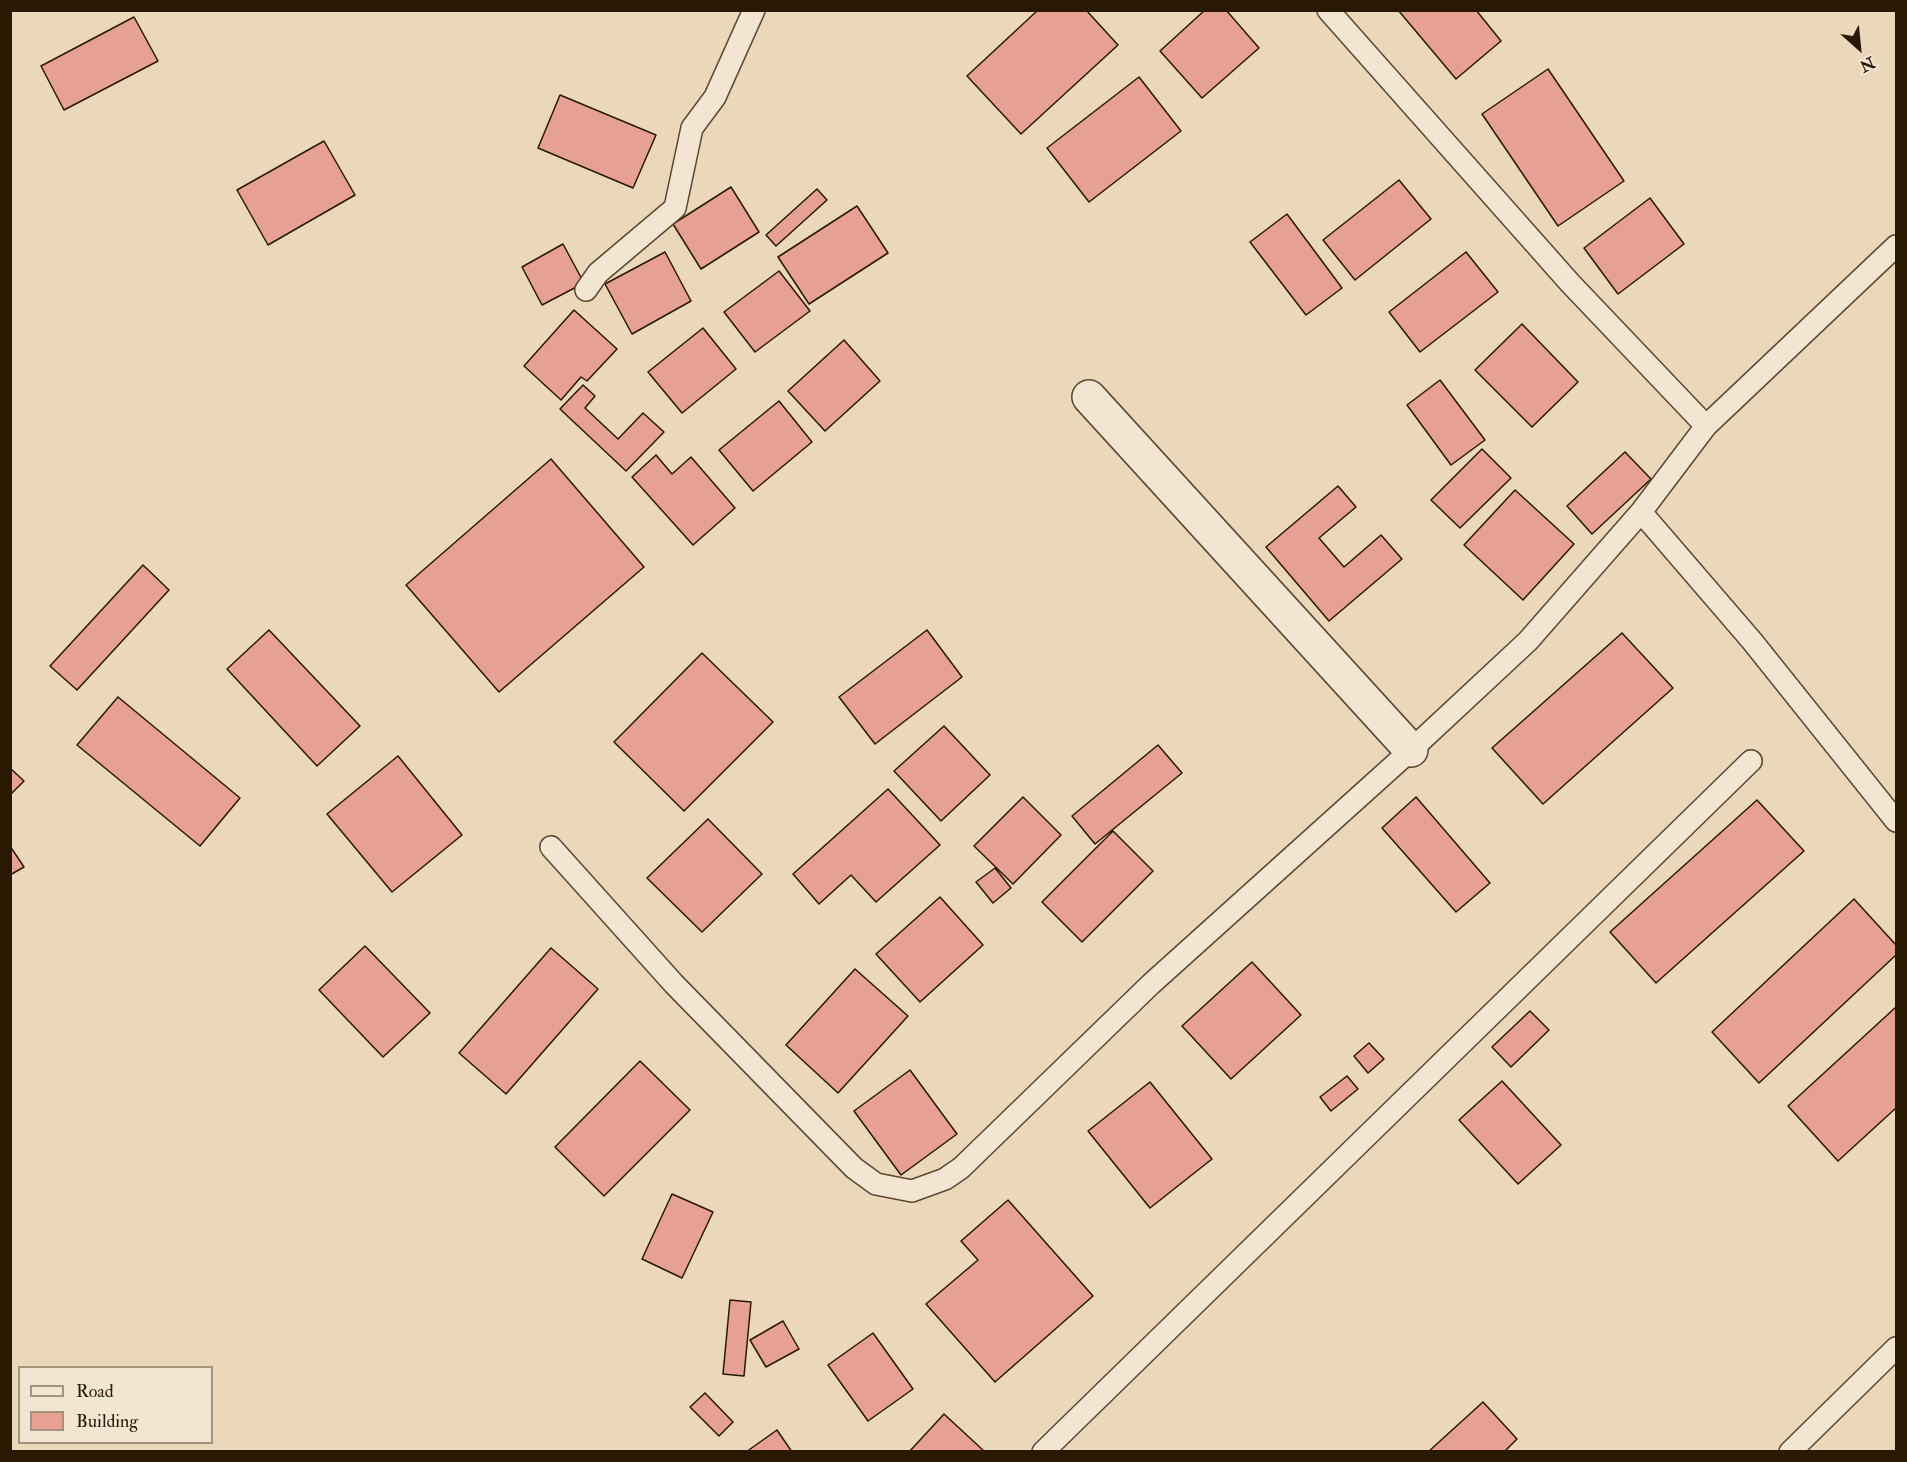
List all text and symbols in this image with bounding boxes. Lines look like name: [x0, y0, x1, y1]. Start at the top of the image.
north arrow: [1829, 18, 1889, 78]
text: N: [1856, 52, 1878, 76]
legend: [18, 1366, 213, 1444]
text: Road: [76, 1380, 114, 1403]
text: Building: [76, 1410, 138, 1433]

